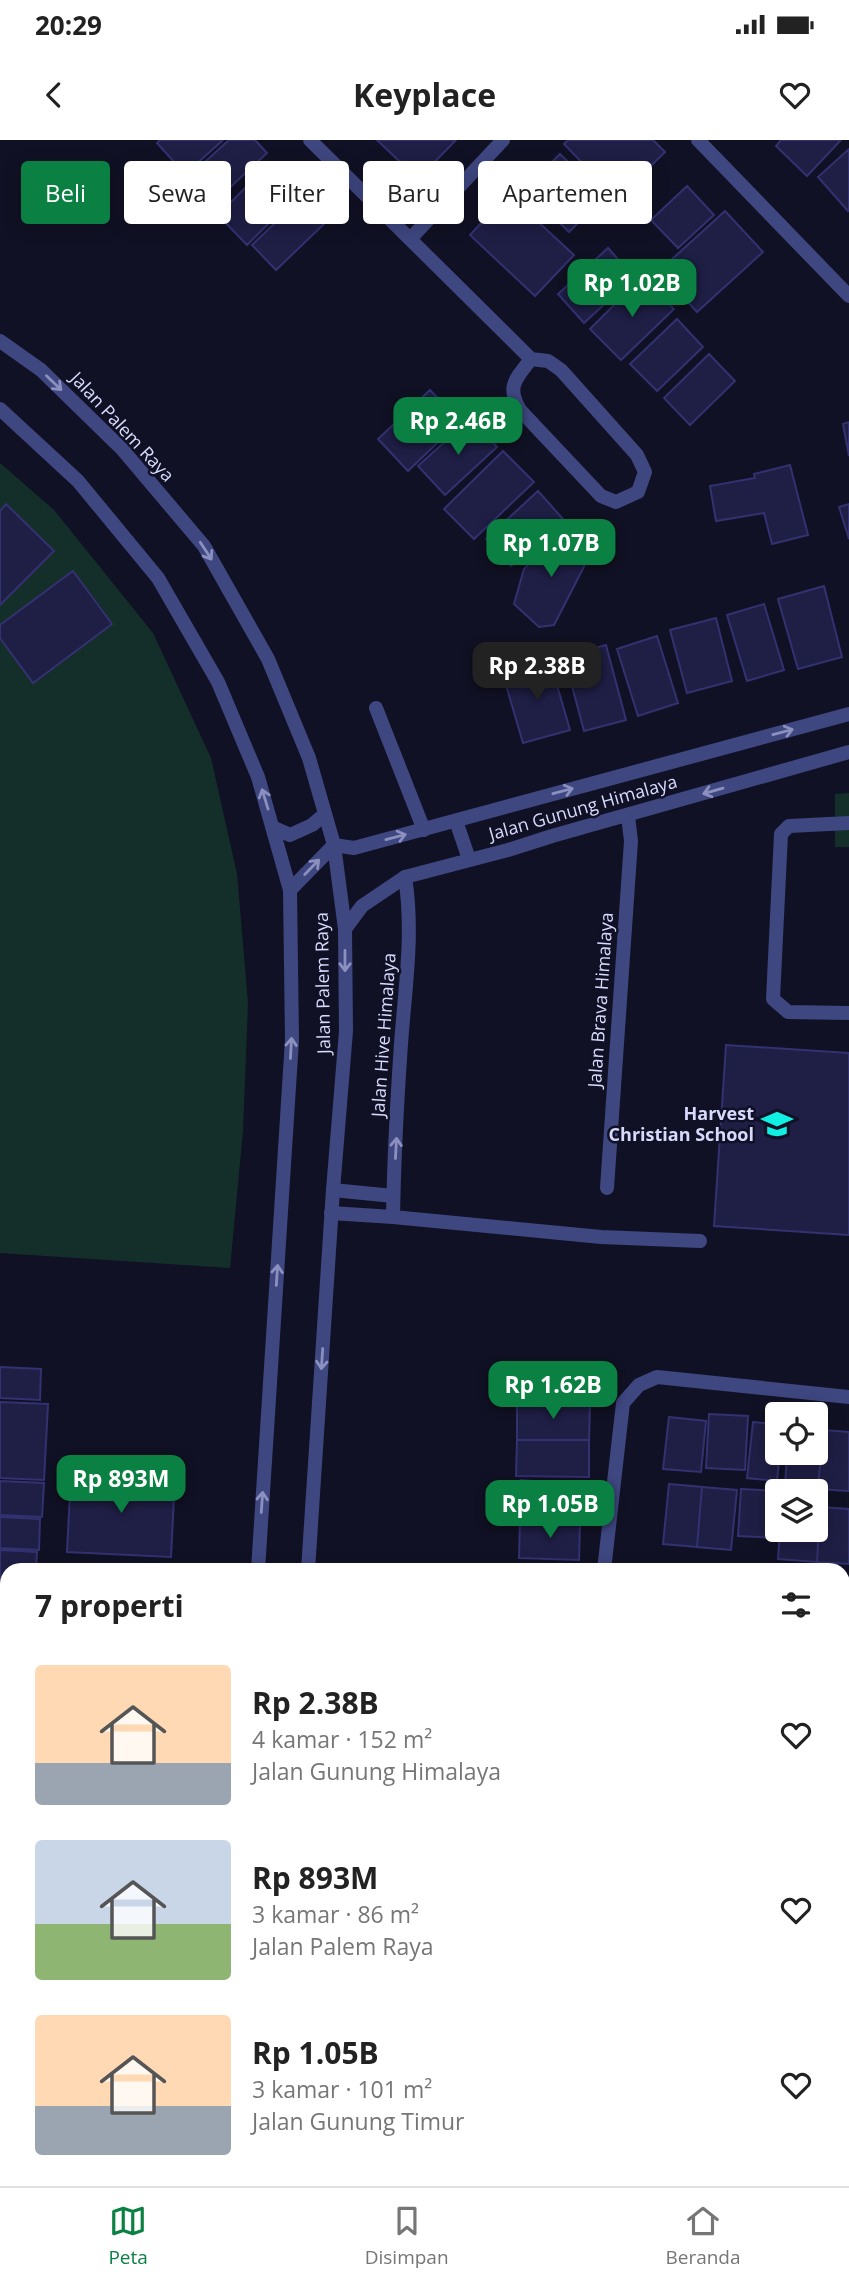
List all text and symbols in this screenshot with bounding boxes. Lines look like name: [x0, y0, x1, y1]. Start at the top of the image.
text: 20:29: [35, 7, 102, 43]
text: Keyplace: [353, 73, 496, 116]
icon: back: [35, 76, 73, 114]
icon: heart: [776, 76, 814, 114]
chip: Beli: [21, 161, 110, 224]
chip: Sewa: [124, 161, 231, 224]
chip: Filter: [245, 161, 349, 224]
chip: Baru: [363, 161, 464, 224]
chip: Apartemen: [478, 161, 652, 224]
pin: Rp 1.02B: [560, 260, 704, 319]
text: Rp 1.02B: [583, 266, 681, 298]
street label: Jalan Palem Raya: [64, 365, 180, 486]
one-way arrow: [45, 374, 62, 391]
pin: Rp 2.46B: [386, 398, 530, 457]
text: Rp 2.46B: [409, 404, 507, 436]
pin: Rp 1.07B: [479, 520, 623, 579]
text: Rp 1.07B: [502, 526, 600, 558]
one-way arrow: [199, 541, 213, 561]
pin: Rp 2.38B: [465, 643, 609, 702]
text: Rp 2.38B: [488, 649, 586, 681]
one-way arrow: [772, 724, 794, 737]
street label: Jalan Gunung Himalaya: [484, 769, 680, 846]
one-way arrow: [551, 784, 574, 797]
one-way arrow: [702, 786, 724, 799]
one-way arrow: [257, 788, 270, 810]
one-way arrow: [384, 830, 406, 843]
one-way arrow: [304, 859, 321, 876]
street label: Jalan Brava Himalaya: [582, 911, 618, 1090]
street label: Jalan Palem Raya: [309, 912, 335, 1056]
one-way arrow: [338, 950, 352, 973]
street label: Jalan Hive Himalaya: [365, 952, 401, 1120]
one-way arrow: [285, 1036, 298, 1059]
place label: Harvest Christian School: [609, 1101, 754, 1146]
school or university icon: Harvest Christian School: [760, 1107, 794, 1141]
one-way arrow: [389, 1137, 402, 1160]
one-way arrow: [271, 1264, 284, 1286]
one-way arrow: [315, 1348, 328, 1371]
pin: Rp 1.62B: [481, 1362, 625, 1421]
text: Rp 1.62B: [504, 1368, 602, 1400]
map controls: [765, 1402, 828, 1542]
button: locate: [765, 1402, 828, 1465]
pin: Rp 893M: [56, 1456, 186, 1515]
text: Rp 893M: [73, 1462, 169, 1494]
button: layers: [765, 1479, 828, 1542]
pin: Rp 1.05B: [478, 1480, 622, 1540]
text: Rp 1.05B: [501, 1487, 599, 1519]
one-way arrow: [256, 1491, 269, 1513]
text: 7 properti: [35, 1585, 184, 1626]
icon: filters: [777, 1586, 815, 1624]
text: Rp 2.38B: [252, 1682, 379, 1723]
icon: home: [91, 1693, 175, 1777]
icon: heart: [777, 1716, 815, 1754]
text: 4 kamar · 152 m²: [252, 1723, 432, 1755]
text: Jalan Gunung Himalaya: [252, 1755, 501, 1787]
text: Rp 893M: [252, 1857, 378, 1898]
icon: home: [91, 1868, 175, 1952]
icon: heart: [777, 1891, 815, 1929]
text: 3 kamar · 86 m²: [252, 1898, 419, 1930]
text: Jalan Palem Raya: [252, 1930, 434, 1962]
text: Rp 1.05B: [252, 2032, 379, 2073]
icon: home: [91, 2043, 175, 2127]
icon: heart: [777, 2066, 815, 2104]
text: 3 kamar · 101 m²: [252, 2073, 432, 2105]
text: Jalan Gunung Timur: [252, 2105, 465, 2137]
tab: Peta: [108, 2202, 148, 2270]
tab: Disimpan: [365, 2202, 449, 2270]
tab: Beranda: [665, 2202, 741, 2270]

